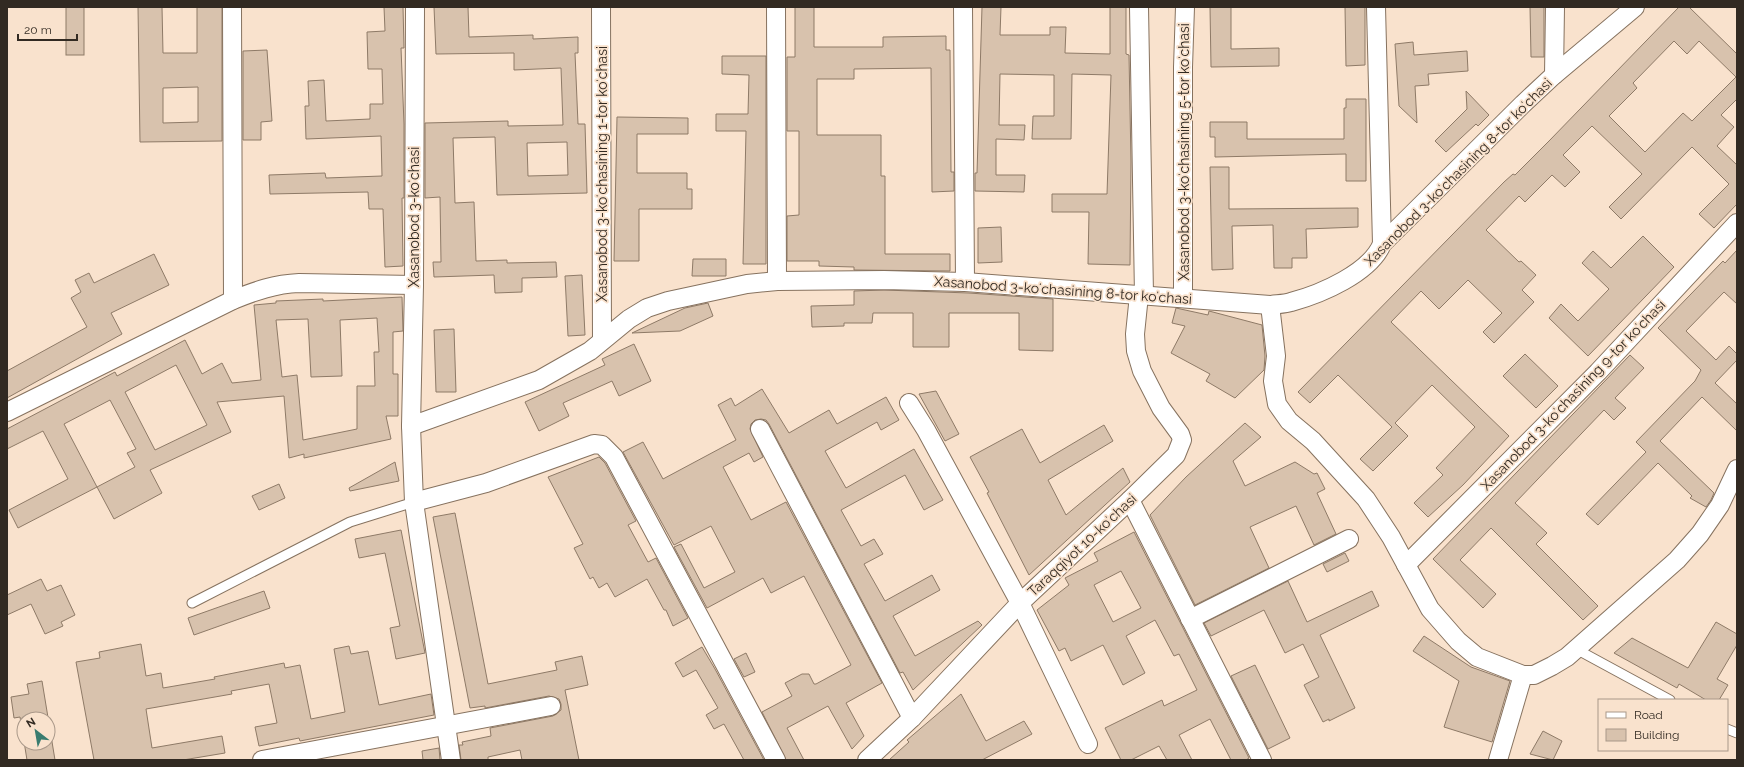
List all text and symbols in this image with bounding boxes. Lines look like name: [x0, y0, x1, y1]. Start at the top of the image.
scale bar: [18, 16, 77, 42]
text: 20 m: [24, 23, 52, 37]
street label: Xasanobod 3-koʻchasining 5-tor koʻchasi: [1176, 23, 1192, 281]
street label: Xasanobod 3-koʻchasining 1-tor koʻchasi: [594, 46, 610, 302]
street label: Xasanobod 3-koʻchasining 8-tor koʻchasi: [1361, 75, 1555, 269]
street label: Xasanobod 3-koʻchasi: [406, 147, 422, 287]
street label: Xasanobod 3-koʻchasining 8-tor koʻchasi: [934, 273, 1192, 307]
street label: Xasanobod 3-koʻchasining 9-tor koʻchasi: [1478, 297, 1668, 493]
street label: Taraqqiyot 10-koʻchasi: [1024, 491, 1140, 599]
legend: [1598, 699, 1728, 751]
text: Road: [1634, 708, 1663, 722]
north arrow: [16, 711, 56, 751]
text: N: [24, 715, 38, 731]
text: Building: [1634, 728, 1680, 742]

